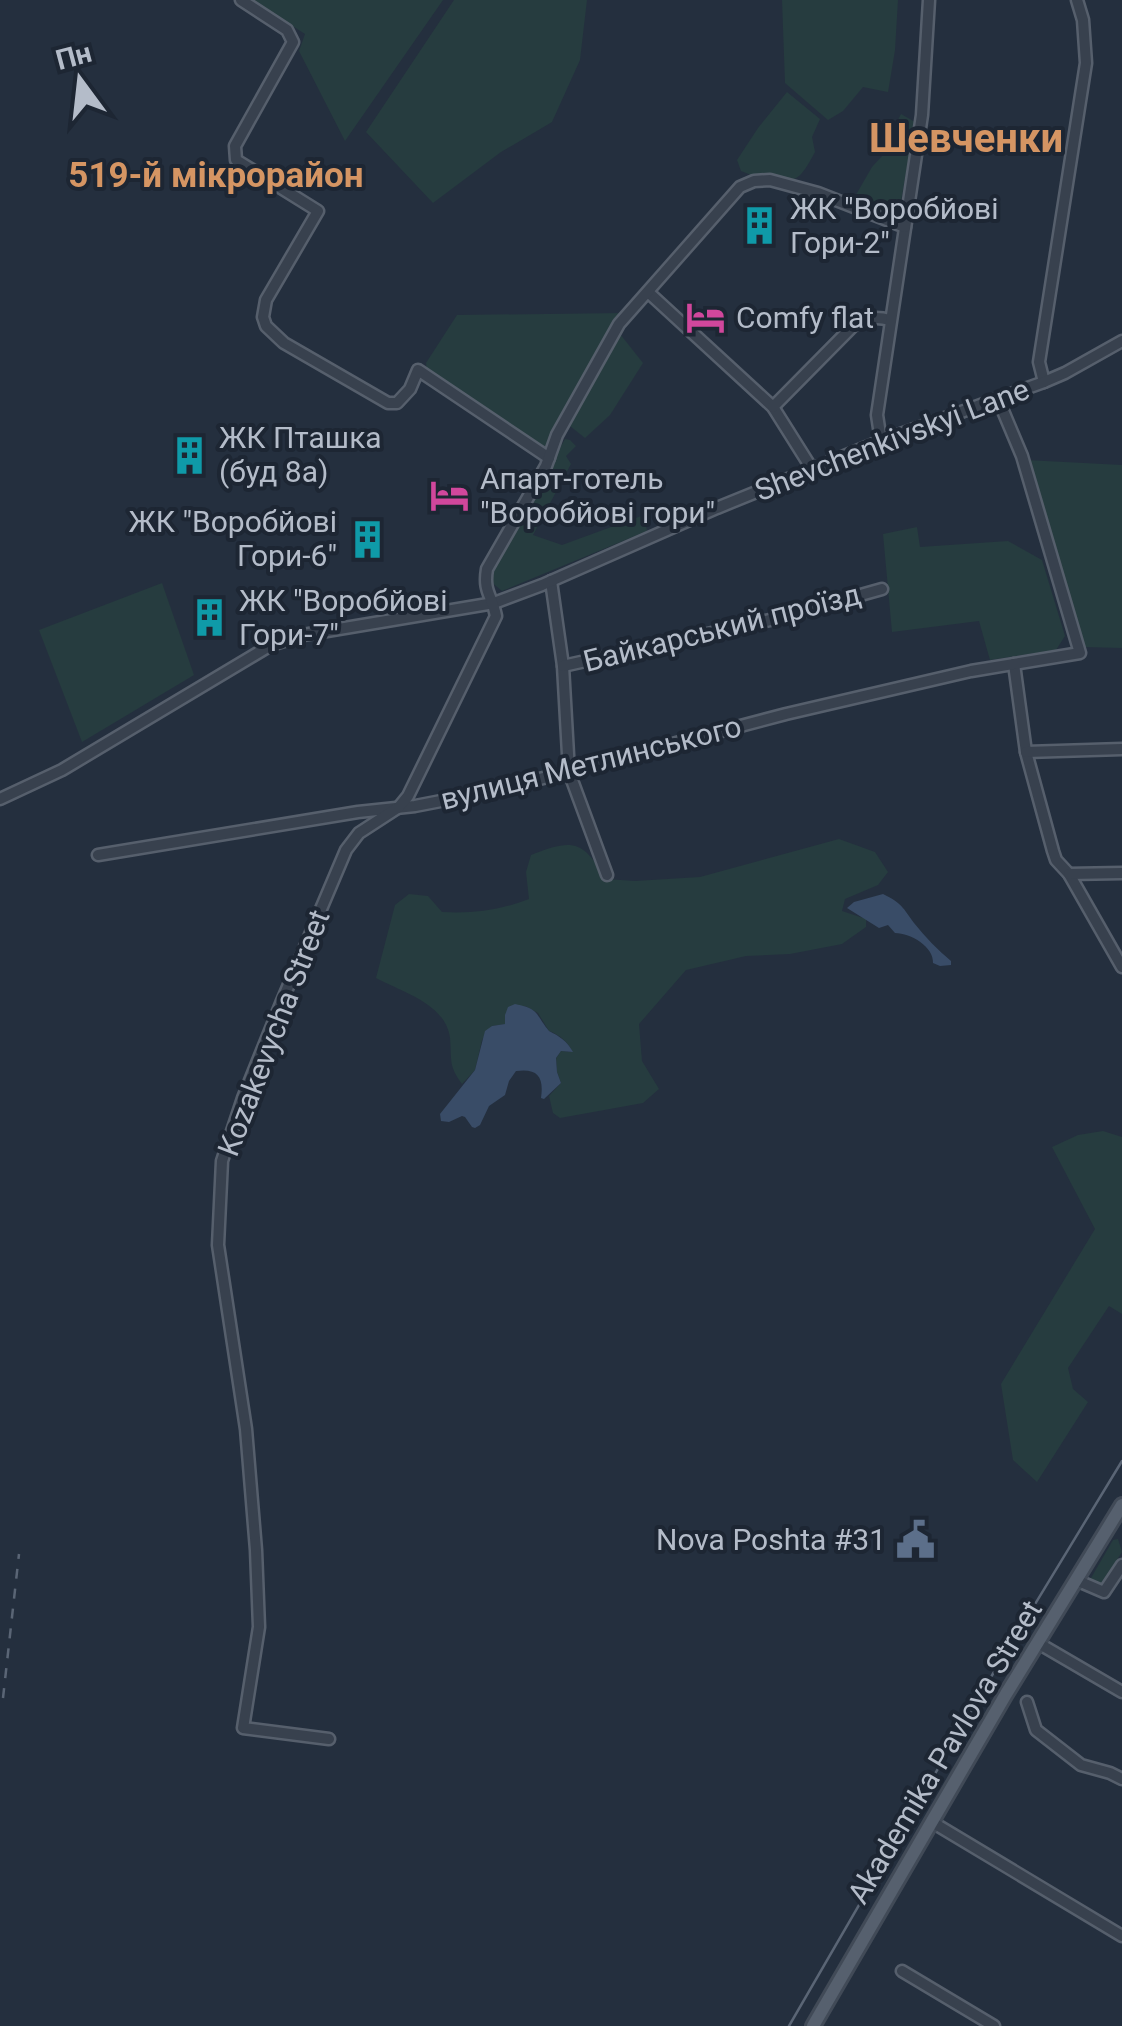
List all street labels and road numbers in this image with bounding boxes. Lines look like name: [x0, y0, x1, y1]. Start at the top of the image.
street label: Shevchenkivskyi Lane: [750, 371, 1034, 508]
street label: Байкарський проїзд: [580, 576, 864, 679]
street label: вулиця Метлинського: [437, 708, 745, 817]
street label: Kozakevycha Street: [210, 905, 337, 1161]
street label: Akademika Pavlova Street: [840, 1594, 1049, 1910]

